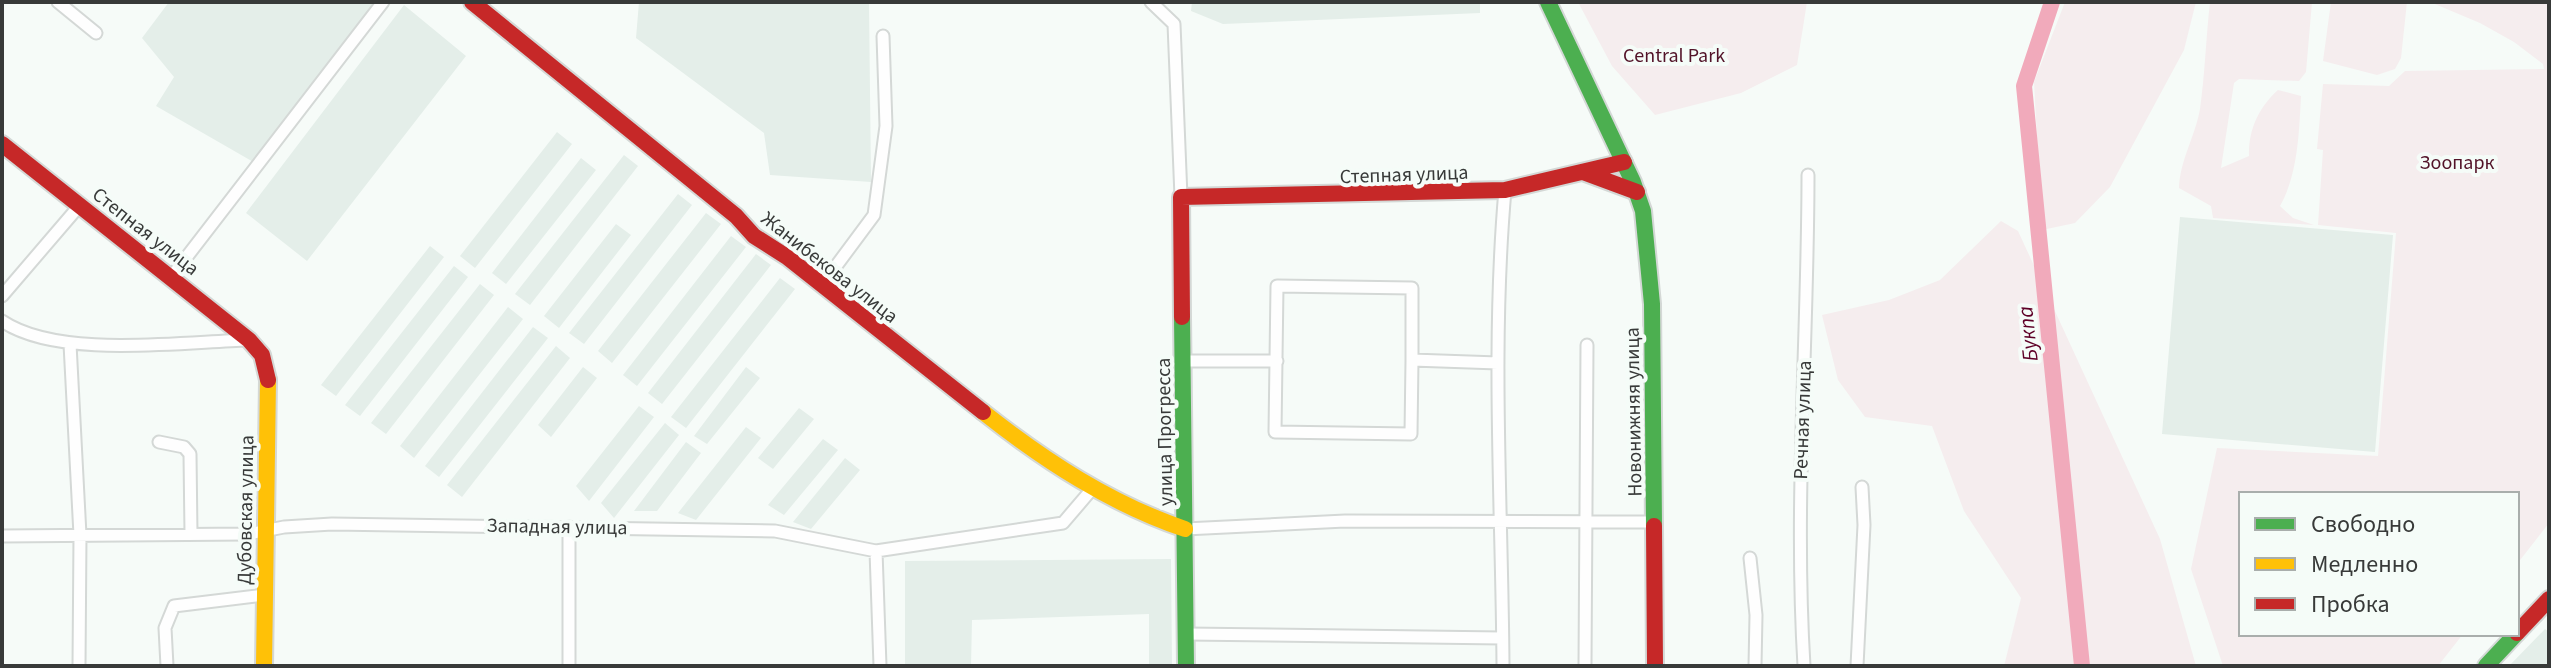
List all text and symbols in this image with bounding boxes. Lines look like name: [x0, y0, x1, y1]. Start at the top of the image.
park label: Central Park: [1623, 42, 1725, 70]
park label: Зоопарк: [2420, 149, 2495, 177]
street label: Степная улица: [1339, 159, 1469, 191]
street label: Степная улица: [86, 181, 205, 282]
street label: Жанибекова улица: [755, 205, 904, 330]
water label: Букпа: [2009, 304, 2047, 363]
street label: Новонижняя улица: [1619, 327, 1649, 497]
street label: улица Прогресса: [1150, 358, 1180, 506]
street label: Речная улица: [1787, 360, 1819, 480]
street label: Дубовская улица: [231, 435, 261, 585]
legend: [2239, 492, 2519, 636]
text: Свободно: [2311, 507, 2415, 542]
street label: Западная улица: [486, 512, 628, 542]
text: Медленно: [2311, 547, 2418, 582]
text: Пробка: [2311, 587, 2390, 622]

